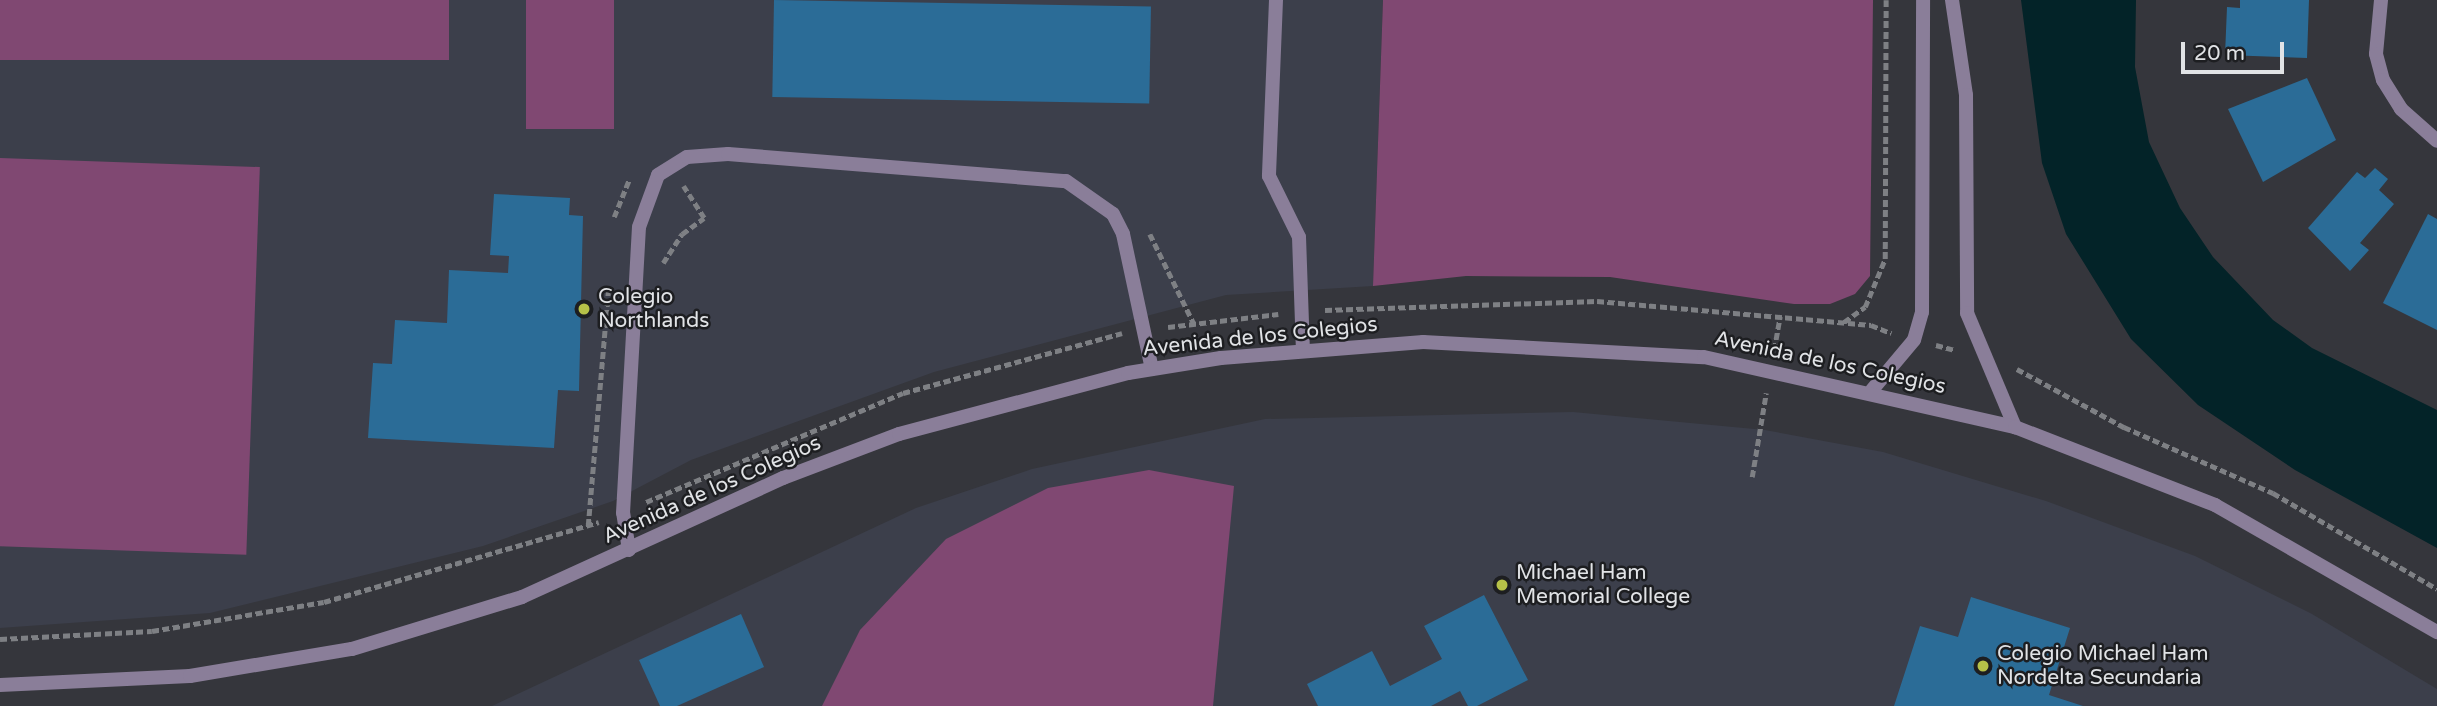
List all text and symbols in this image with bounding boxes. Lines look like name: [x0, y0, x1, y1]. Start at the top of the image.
scale bar: [2185, 28, 2288, 72]
text: 20 m: [2194, 41, 2245, 66]
place label: Colegio Northlands: [598, 284, 709, 334]
marker: Colegio Northlands: [576, 301, 592, 317]
street label: Avenida de los Colegios: [1141, 312, 1379, 362]
street label: Avenida de los Colegios: [1712, 326, 1948, 400]
street label: Avenida de los Colegios: [599, 431, 825, 549]
place label: Michael Ham Memorial College: [1516, 560, 1690, 610]
marker: Michael Ham Memorial College: [1494, 577, 1510, 593]
place label: Colegio Michael Ham Nordelta Secundaria: [1997, 641, 2208, 691]
marker: Colegio Michael Ham Nordelta Secundaria: [1975, 658, 1991, 674]

